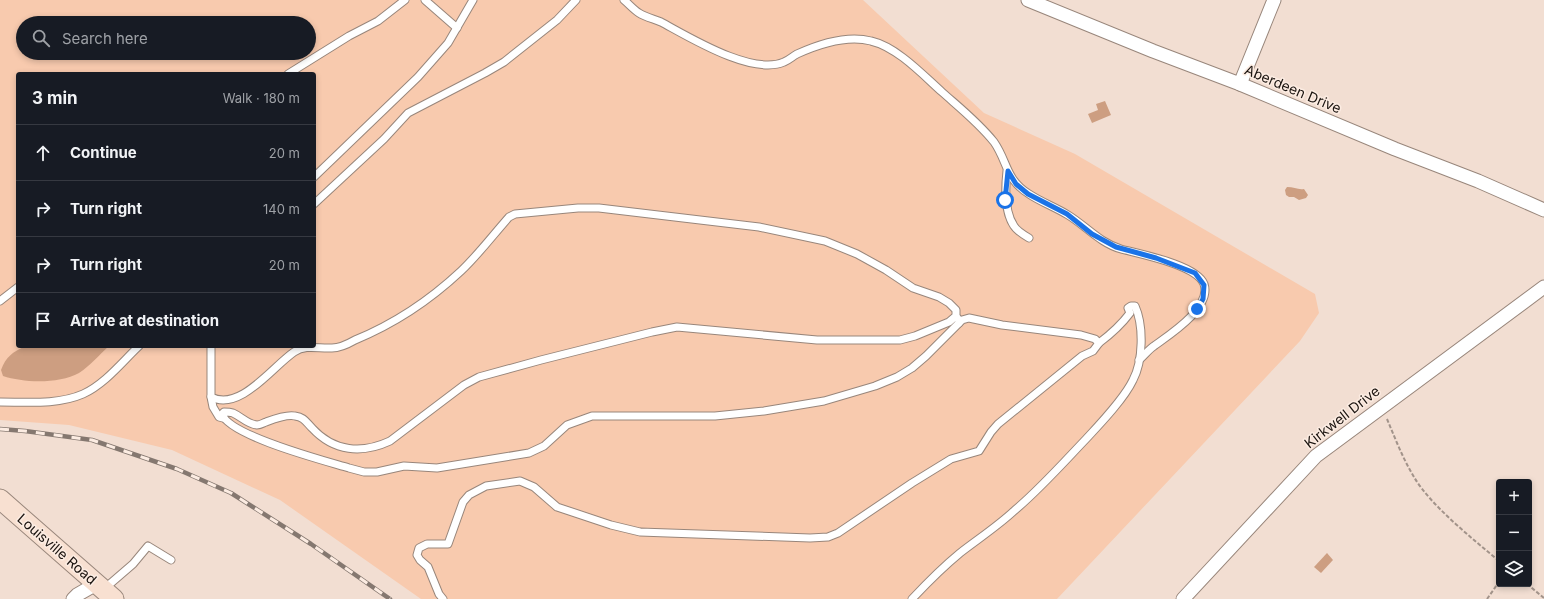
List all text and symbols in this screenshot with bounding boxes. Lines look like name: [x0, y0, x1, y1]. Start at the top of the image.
search box: [16, 16, 316, 60]
icon: search: [30, 27, 52, 49]
text: Search here: [62, 29, 148, 48]
street label: Aberdeen Drive: [1242, 61, 1344, 117]
text: 3 min: [32, 88, 78, 108]
text: Walk · 180 m: [223, 90, 300, 106]
icon: ahead: [32, 142, 54, 164]
text: Continue: [70, 143, 137, 162]
text: 20 m: [269, 145, 300, 161]
route start: [996, 191, 1014, 209]
icon: right: [32, 198, 54, 220]
text: Turn right: [70, 199, 142, 218]
text: 140 m: [263, 201, 300, 217]
icon: right: [32, 254, 54, 276]
text: Turn right: [70, 255, 142, 274]
text: 20 m: [269, 257, 300, 273]
route end: [1188, 300, 1206, 318]
icon: arrive: [32, 310, 54, 332]
text: Arrive at destination: [70, 311, 219, 330]
street label: Kirkwell Drive: [1301, 382, 1383, 451]
map controls: [1496, 479, 1532, 587]
button: +: [1496, 479, 1532, 515]
street label: Louisville Road: [14, 510, 100, 588]
button: −: [1496, 515, 1532, 551]
button: layers: [1496, 551, 1532, 587]

